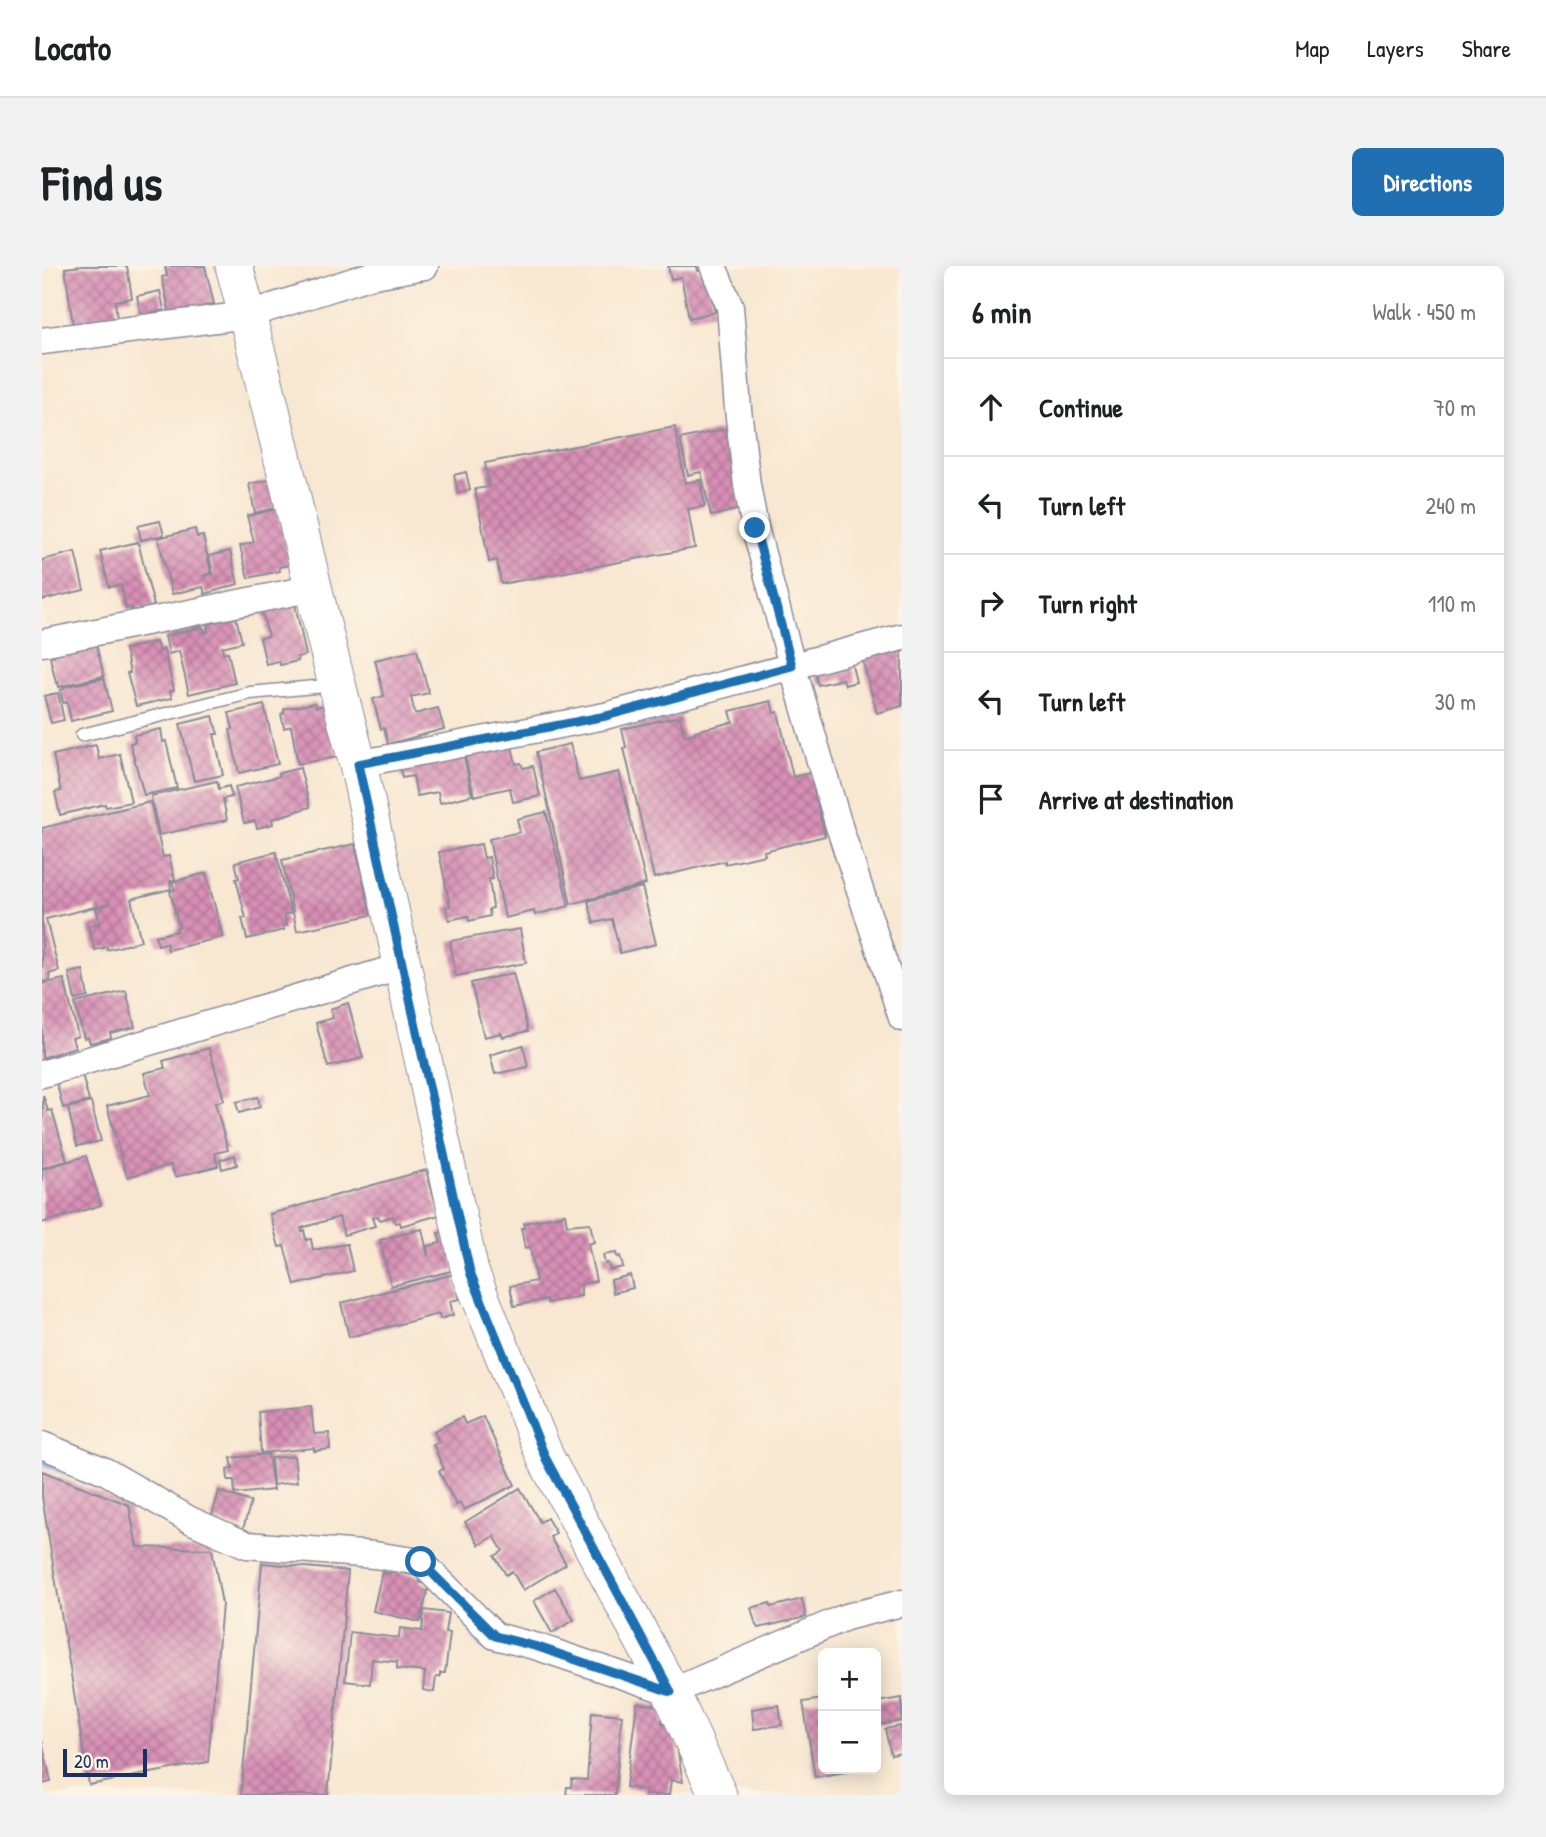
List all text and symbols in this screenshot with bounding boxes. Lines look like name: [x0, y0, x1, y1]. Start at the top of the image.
text: Locato: [35, 26, 111, 70]
text: Map: [1295, 32, 1329, 64]
text: Layers: [1367, 32, 1424, 64]
text: Share: [1462, 32, 1511, 64]
button: Directions: [1352, 148, 1504, 216]
text: Find us: [42, 149, 162, 215]
text: 6 min: [972, 292, 1032, 332]
text: Walk · 450 m: [1372, 296, 1476, 327]
icon: ahead: [972, 388, 1010, 426]
text: Continue: [1039, 390, 1123, 425]
text: 70 m: [1433, 392, 1476, 423]
icon: left: [972, 486, 1010, 524]
text: Turn left: [1039, 488, 1125, 523]
text: 240 m: [1425, 490, 1476, 521]
route end: [739, 512, 770, 543]
icon: right: [972, 584, 1010, 622]
text: Turn right: [1039, 586, 1137, 621]
text: 110 m: [1428, 588, 1476, 619]
icon: left: [972, 682, 1010, 720]
text: Turn left: [1039, 684, 1125, 719]
text: 30 m: [1434, 686, 1476, 717]
icon: arrive: [972, 780, 1010, 818]
text: Arrive at destination: [1039, 782, 1234, 817]
route start: [405, 1546, 436, 1577]
map controls: [818, 1648, 881, 1774]
button: +: [818, 1648, 881, 1711]
button: −: [818, 1711, 881, 1774]
scale bar: [63, 1746, 147, 1778]
text: 20 m: [74, 1748, 109, 1774]

